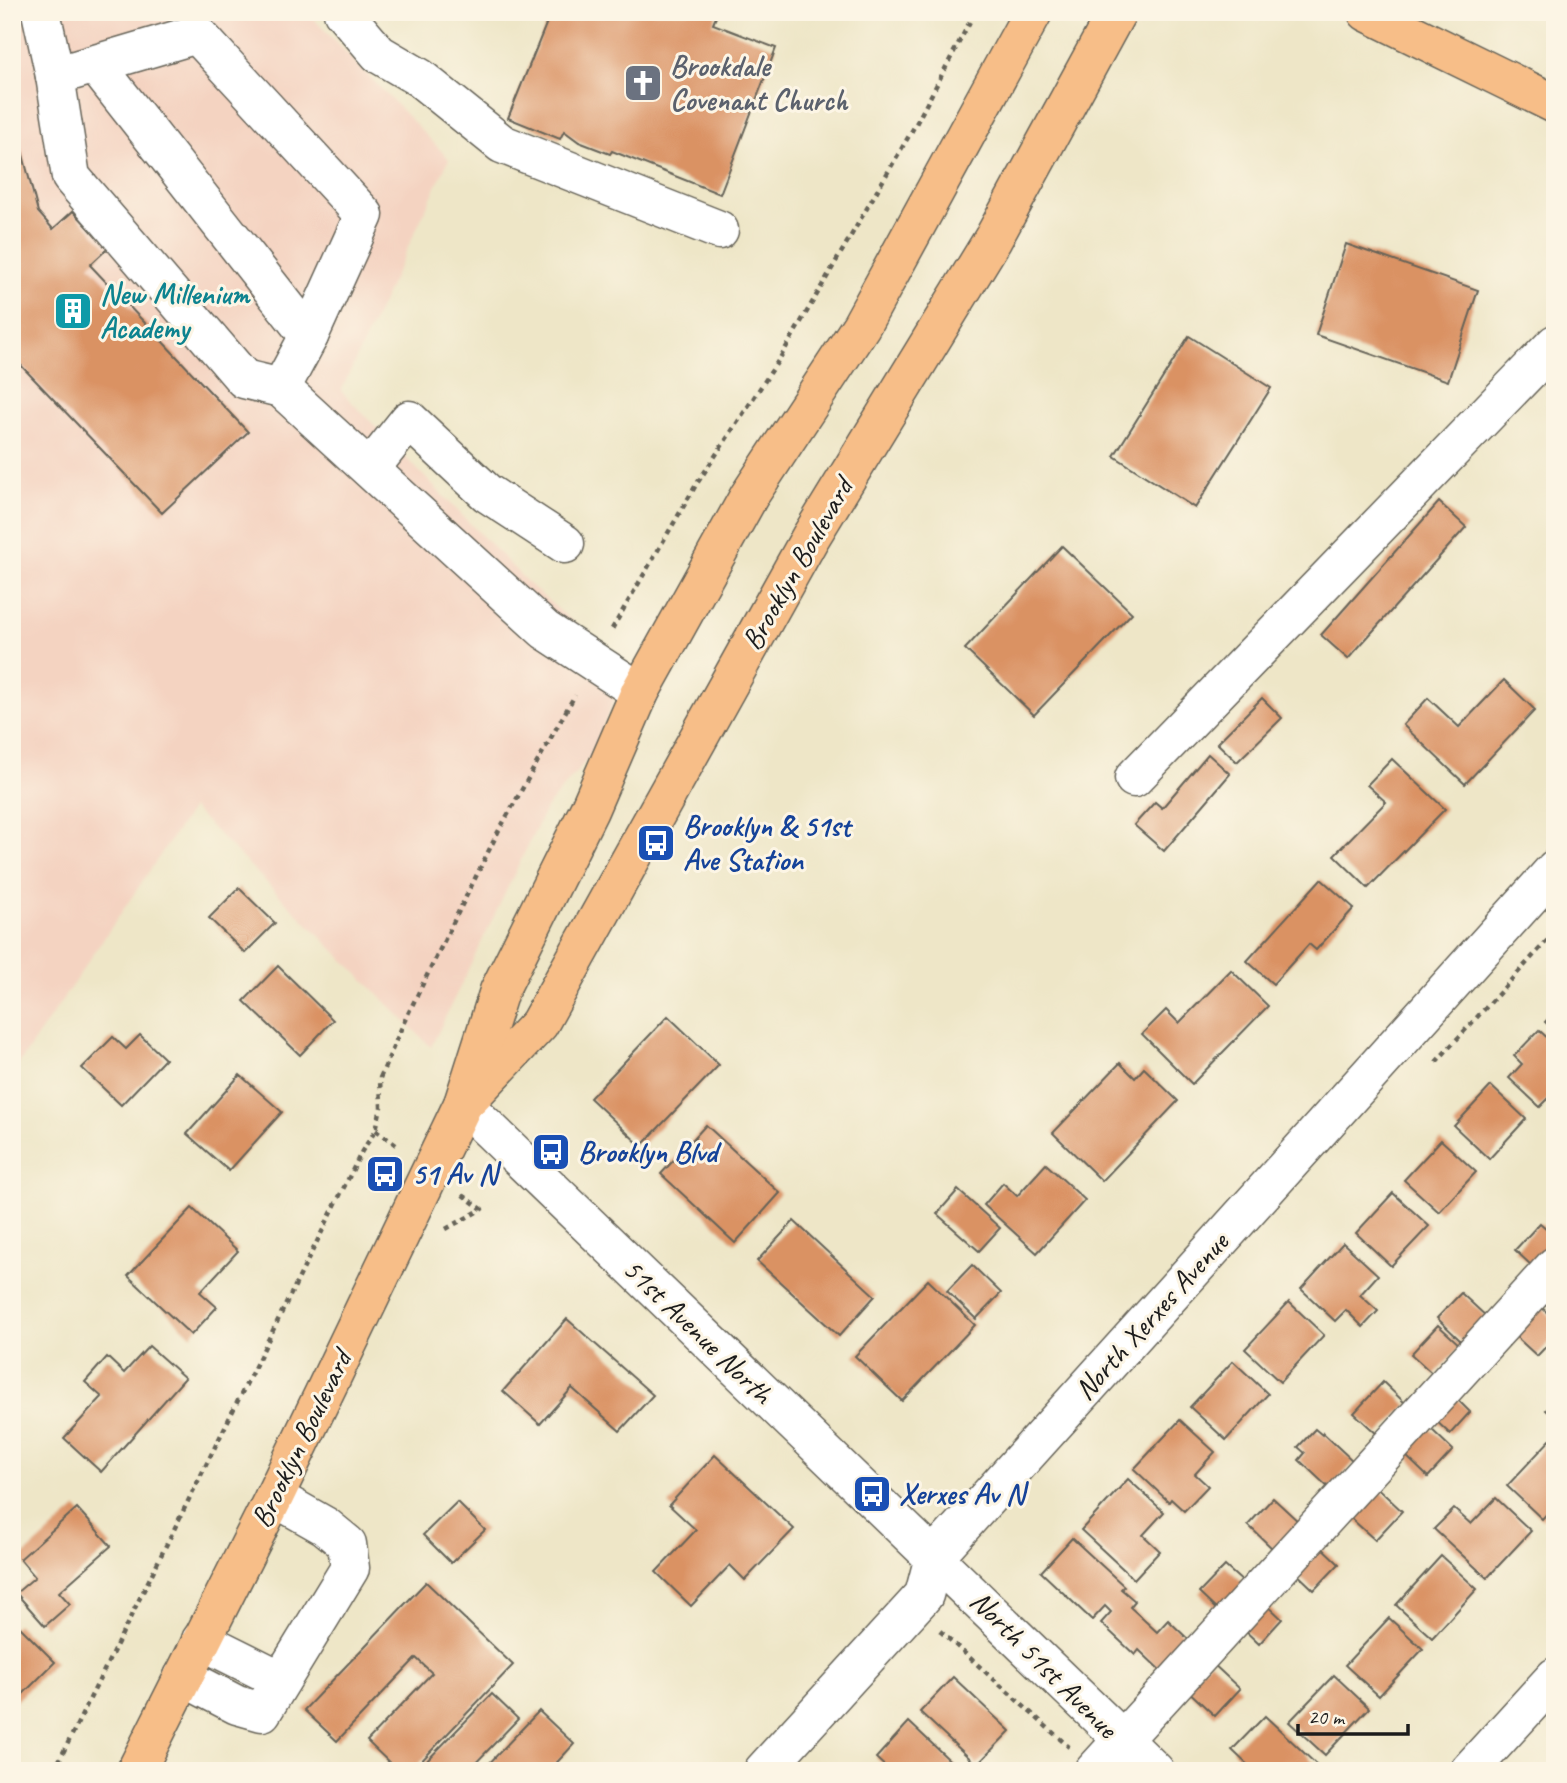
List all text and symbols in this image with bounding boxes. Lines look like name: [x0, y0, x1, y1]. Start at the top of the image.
place label: Brookdale Covenant Church: [670, 47, 849, 119]
church icon: Brookdale Covenant Church: [622, 62, 664, 104]
place label: New Millenium Academy: [100, 275, 251, 347]
building icon: New Millenium Academy: [52, 290, 94, 332]
street label: Brooklyn Boulevard: [733, 468, 864, 657]
place label: Brooklyn & 51st Ave Station: [683, 807, 853, 879]
bus stop icon: Brooklyn & 51st Ave Station: [635, 822, 677, 864]
bus stop icon: Brooklyn Blvd: [530, 1131, 572, 1173]
place label: Brooklyn Blvd: [578, 1133, 722, 1171]
bus stop icon: 51 Av N: [364, 1153, 406, 1195]
place label: 51 Av N: [412, 1155, 502, 1193]
street label: North Xerxes Avenue: [1066, 1223, 1238, 1408]
street label: 51st Avenue North: [615, 1250, 782, 1413]
street label: Brooklyn Boulevard: [242, 1341, 362, 1534]
bus stop icon: Xerxes Av N: [851, 1473, 893, 1515]
place label: Xerxes Av N: [899, 1475, 1030, 1513]
street label: North 51st Avenue: [962, 1582, 1127, 1747]
scale bar: [1298, 1692, 1408, 1736]
text: 20 m: [1308, 1704, 1346, 1730]

